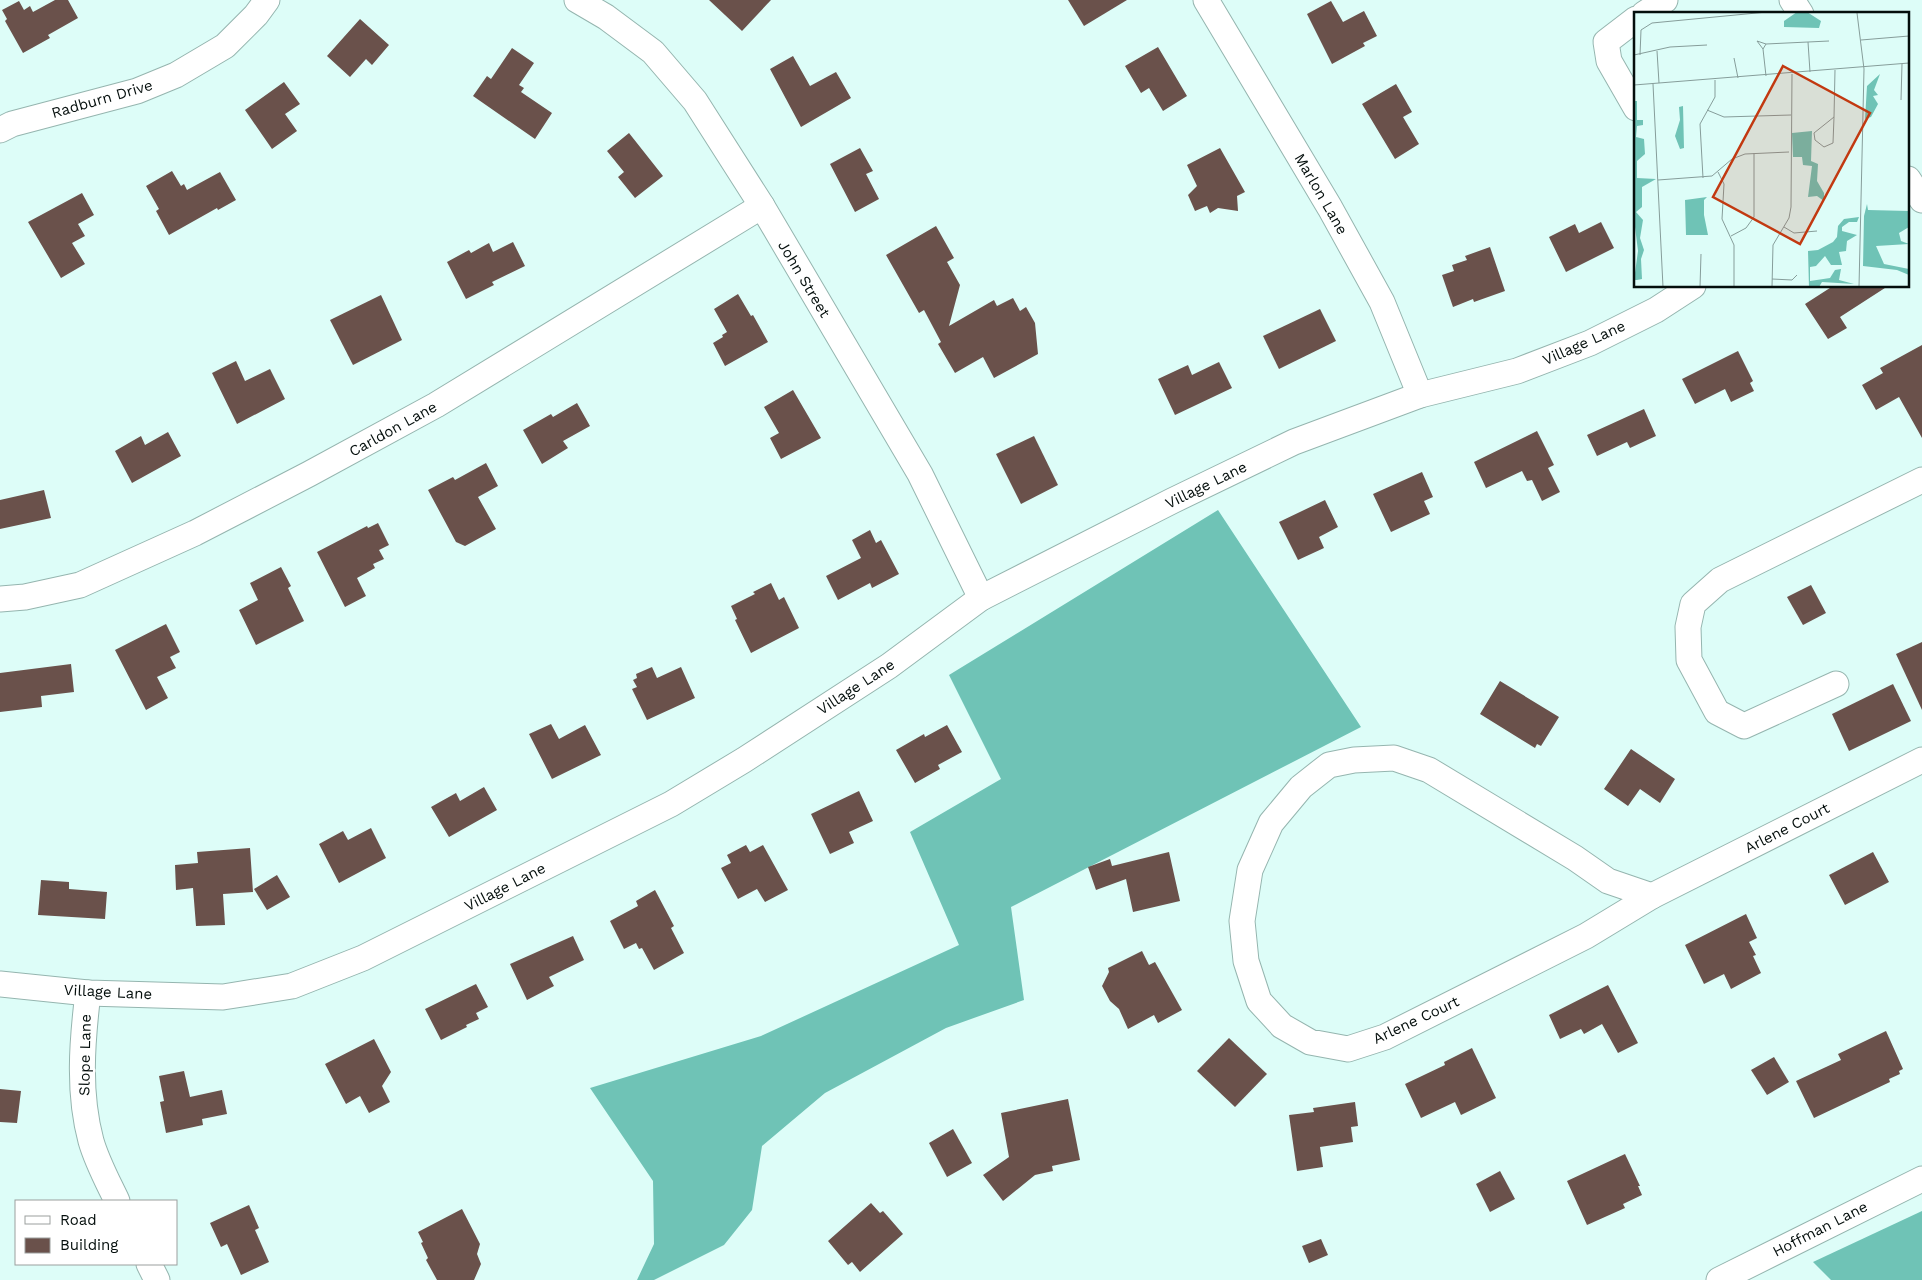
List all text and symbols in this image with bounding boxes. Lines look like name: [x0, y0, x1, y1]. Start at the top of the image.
inset map: [1634, 12, 1910, 288]
street label: Radburn Drive: [49, 76, 155, 122]
street label: Marlon Lane: [1291, 150, 1351, 238]
street label: John Street: [774, 237, 834, 321]
street label: Village Lane: [1540, 317, 1628, 369]
street label: Carldon Lane: [346, 397, 440, 461]
street label: Village Lane: [1162, 458, 1250, 512]
street label: Village Lane: [814, 655, 898, 719]
street label: Arlene Court: [1742, 799, 1833, 857]
street label: Village Lane: [461, 859, 549, 915]
street label: Village Lane: [63, 981, 153, 1003]
street label: Arlene Court: [1370, 992, 1463, 1048]
street label: Slope Lane: [75, 1014, 95, 1096]
street label: Hoffman Lane: [1770, 1197, 1870, 1261]
legend: [15, 1200, 178, 1265]
text: Road: [60, 1211, 97, 1229]
text: Building: [60, 1236, 118, 1254]

